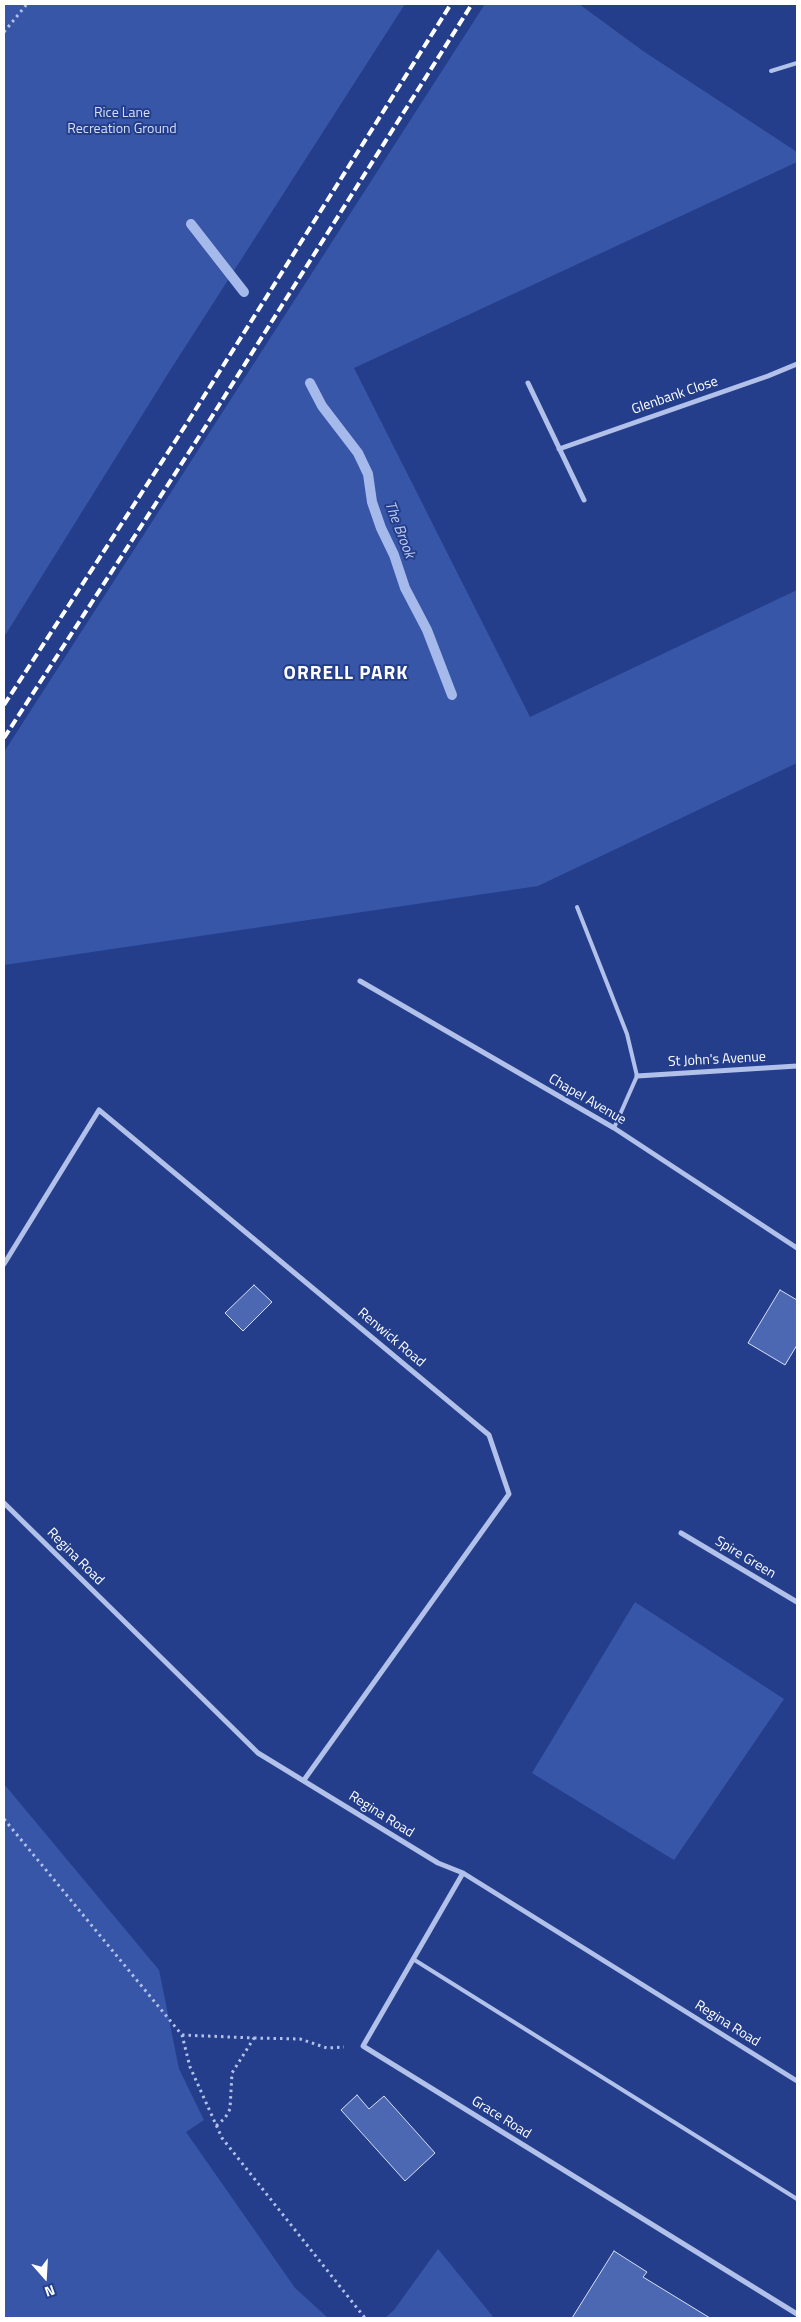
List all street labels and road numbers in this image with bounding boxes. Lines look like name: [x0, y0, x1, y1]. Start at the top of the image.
street label: Glenbank Close: [630, 373, 720, 419]
street label: St John's Avenue: [668, 1049, 766, 1071]
street label: Chapel Avenue: [545, 1071, 629, 1129]
street label: Renwick Road: [354, 1305, 428, 1371]
street label: Regina Road: [43, 1525, 107, 1589]
street label: Spire Green: [712, 1533, 778, 1583]
street label: Regina Road: [345, 1788, 417, 1842]
street label: Regina Road: [691, 1997, 763, 2051]
street label: Grace Road: [468, 2093, 534, 2143]

